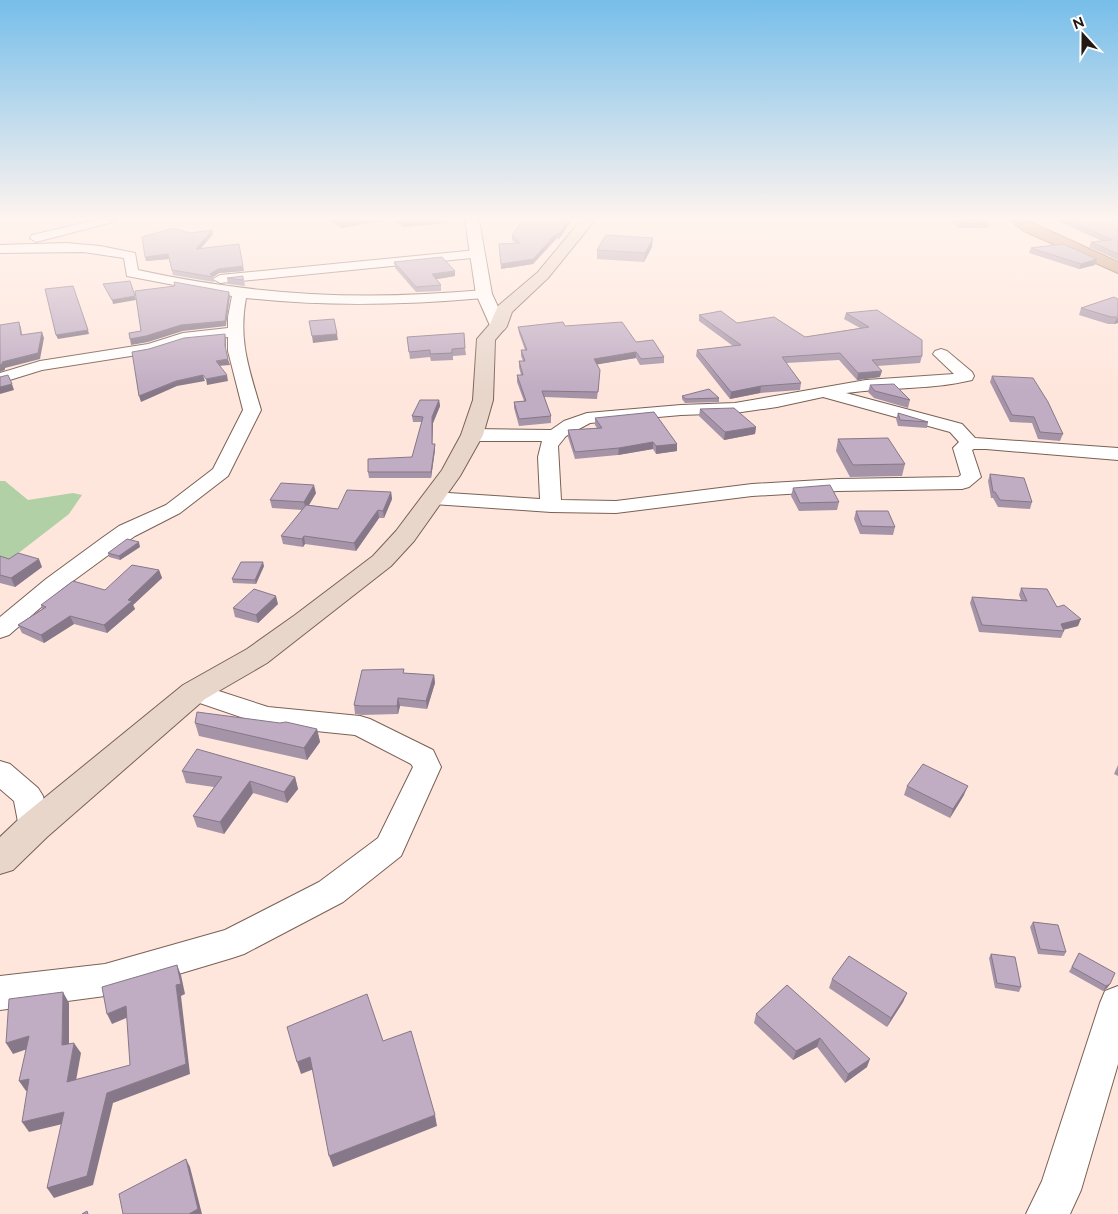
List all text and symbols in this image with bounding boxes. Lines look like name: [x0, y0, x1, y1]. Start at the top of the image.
north arrow: [1058, 10, 1108, 60]
text: N: [1070, 13, 1086, 32]

